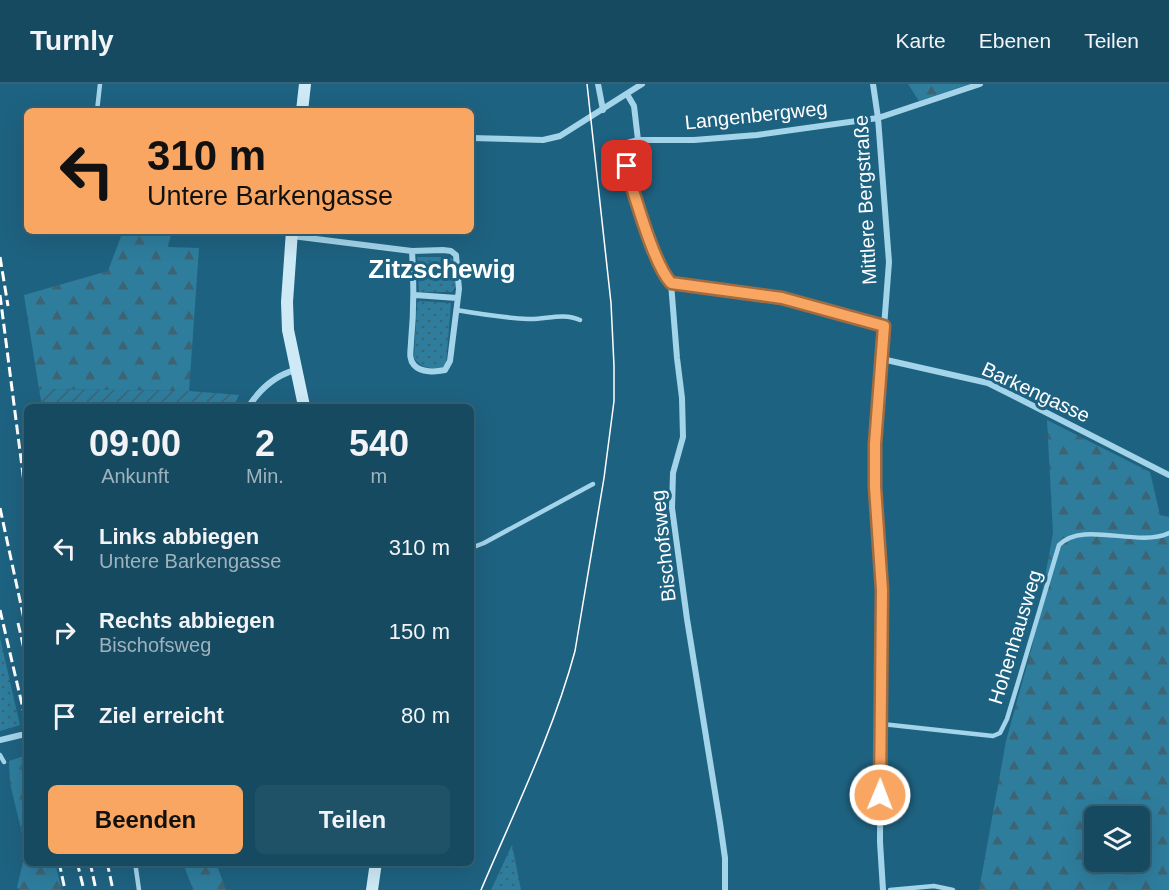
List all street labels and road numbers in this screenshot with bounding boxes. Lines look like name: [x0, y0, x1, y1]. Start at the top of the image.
street label: Langenbergweg: [684, 97, 828, 133]
street label: Mittlere Bergstraße: [850, 115, 880, 285]
street label: Barkengasse: [978, 357, 1094, 427]
street label: Bischofsweg: [646, 489, 680, 603]
street label: Hohenhausweg: [984, 567, 1046, 707]

